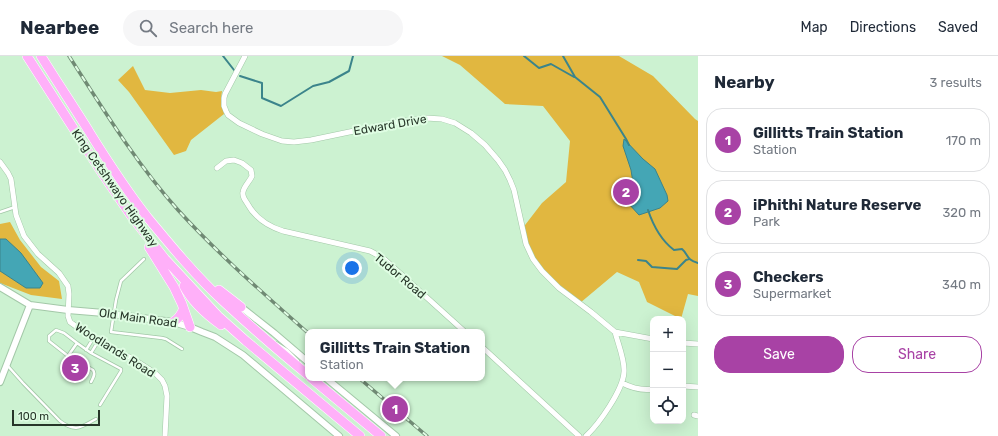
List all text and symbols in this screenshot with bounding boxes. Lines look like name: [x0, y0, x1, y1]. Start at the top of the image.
search box: [123, 10, 403, 46]
text: Nearbee: [20, 16, 99, 39]
icon: search: [137, 17, 159, 39]
text: Search here: [169, 19, 254, 37]
text: Map: [801, 19, 828, 36]
text: Directions: [850, 19, 916, 36]
text: Saved: [938, 19, 978, 36]
text: Nearby: [714, 72, 775, 92]
text: 3 results: [930, 75, 982, 90]
street label: Edward Drive: [352, 112, 428, 138]
text: Gillitts Train Station: [753, 124, 903, 142]
street label: King Cetshwayo Highway: [69, 126, 161, 250]
text: 1: [725, 133, 731, 148]
text: 170 m: [946, 133, 981, 148]
text: Station: [753, 142, 797, 157]
pin: 2: [613, 177, 639, 207]
text: iPhithi Nature Reserve: [753, 196, 921, 214]
text: 2: [724, 205, 732, 220]
text: 320 m: [943, 205, 981, 220]
text: Park: [753, 214, 780, 229]
street label: Tudor Road: [371, 250, 429, 302]
your location: [342, 258, 362, 278]
text: Checkers: [753, 268, 823, 286]
text: 3: [724, 277, 732, 292]
text: 340 m: [942, 277, 981, 292]
text: Supermarket: [753, 286, 831, 301]
street label: Old Main Road: [98, 306, 178, 330]
map controls: [650, 316, 686, 424]
button: +: [650, 316, 686, 352]
street label: Woodlands Road: [72, 320, 158, 380]
popup: [305, 329, 485, 381]
button: Save: [714, 336, 844, 373]
button: Share: [852, 336, 982, 373]
text: Gillitts Train Station: [320, 339, 470, 357]
button: −: [650, 352, 686, 388]
pin: 3: [62, 353, 88, 383]
text: Station: [320, 357, 364, 372]
button: locate: [650, 388, 686, 424]
pin: 1: [382, 394, 408, 424]
scale bar: [12, 408, 100, 427]
text: 100 m: [18, 410, 49, 423]

